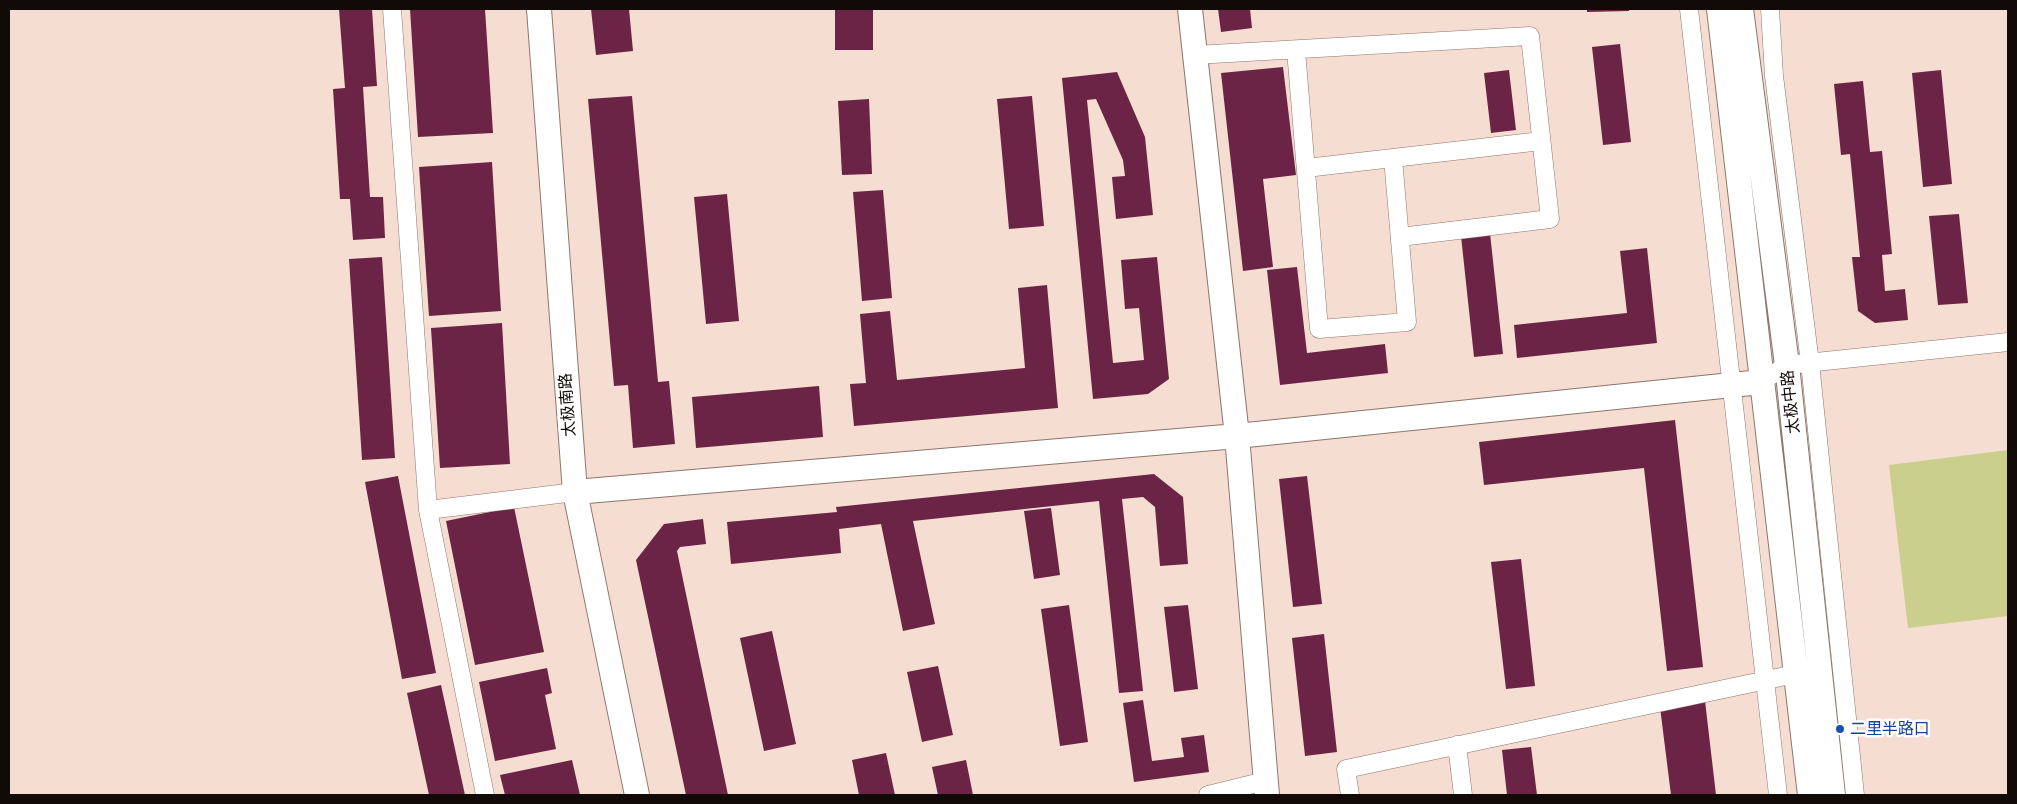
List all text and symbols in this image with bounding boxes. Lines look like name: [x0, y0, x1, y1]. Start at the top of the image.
street label: 太极中路: [1778, 369, 1804, 435]
street label: 太极南路: [556, 372, 580, 438]
place label: 二里半路口: [1850, 719, 1930, 739]
marker: 二里半路口: [1834, 723, 1846, 735]

